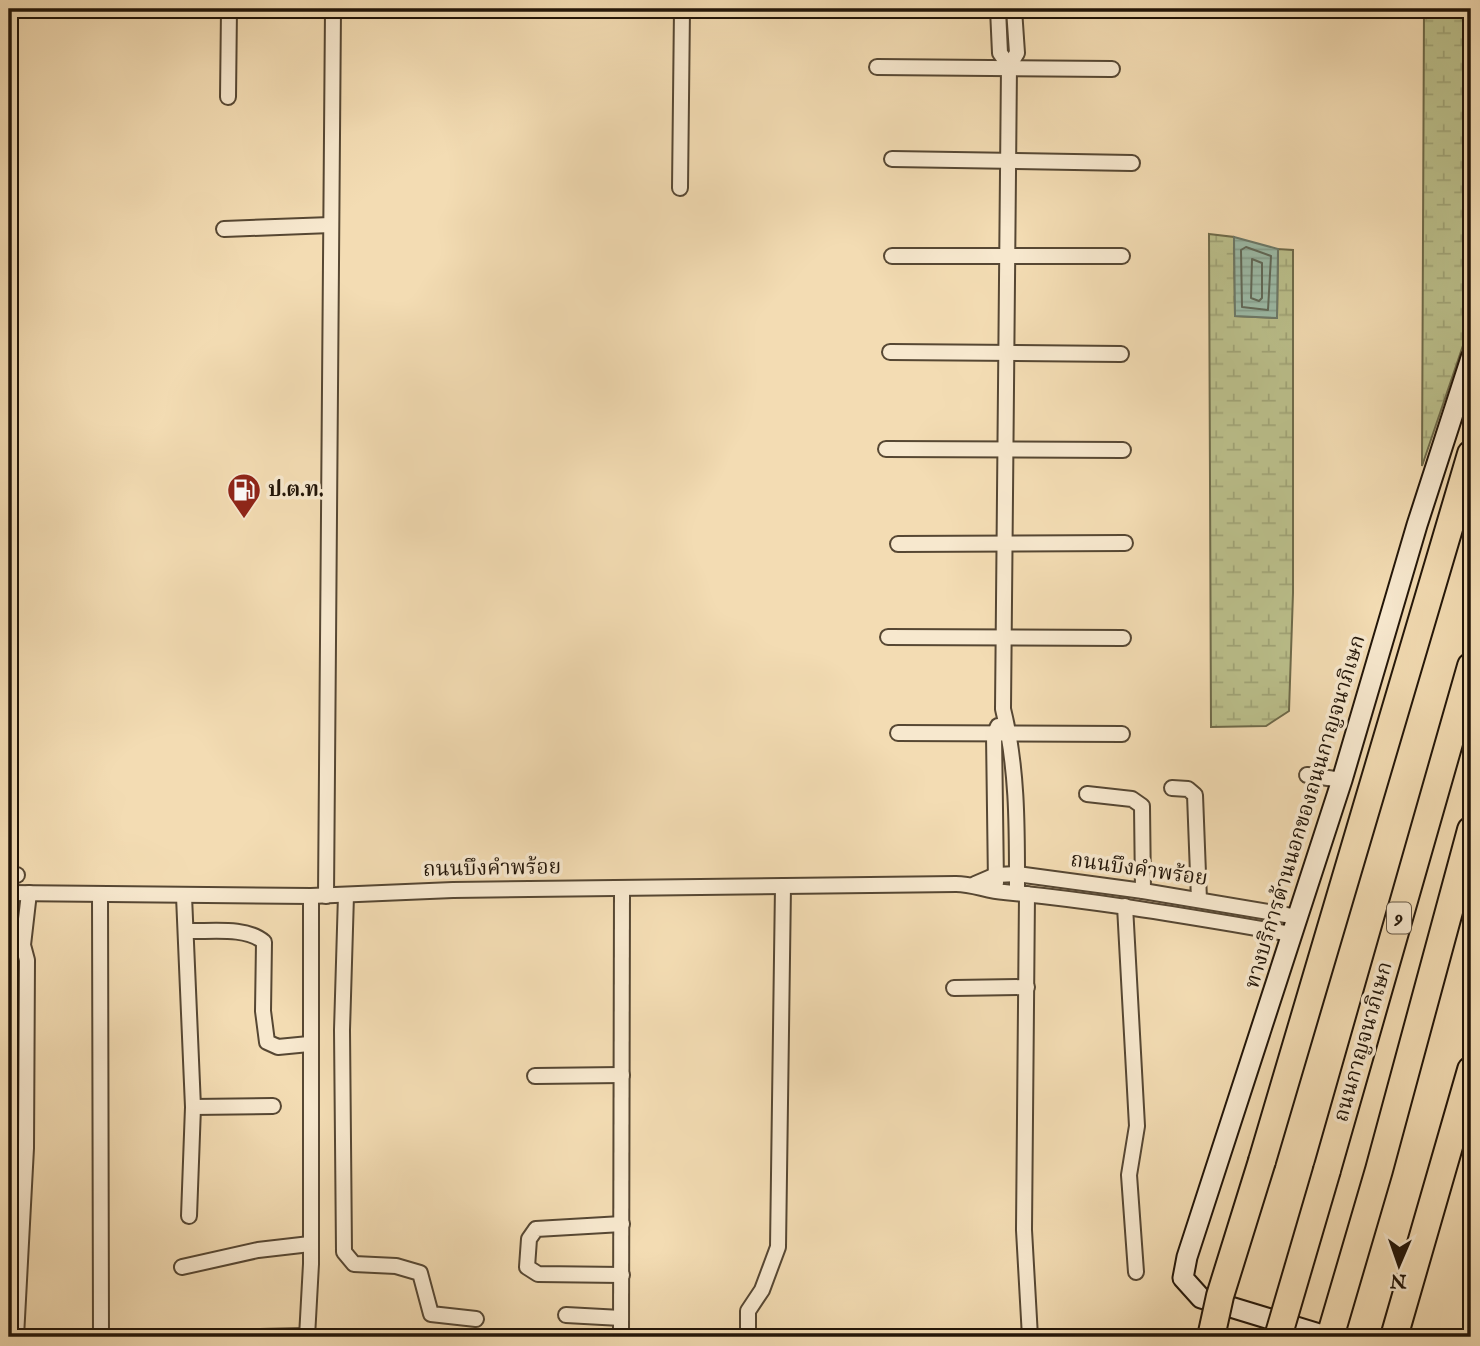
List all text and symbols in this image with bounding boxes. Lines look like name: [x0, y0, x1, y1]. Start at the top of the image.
fuel station icon: ป.ต.ท.: [225, 471, 263, 520]
place label: ป.ต.ท.: [268, 477, 323, 504]
street label: ทางบริการด้านนอกของถนนกาญจนาภิเษก: [1239, 632, 1373, 992]
street label: ถนนบึงคำพร้อย: [1069, 847, 1209, 893]
street label: ถนนบึงคำพร้อย: [423, 854, 561, 884]
road number: 9: [1387, 902, 1411, 934]
street label: ถนนกาญจนาภิเษก: [1328, 959, 1400, 1125]
north arrow: [1364, 1230, 1434, 1300]
text: N: [1389, 1268, 1408, 1292]

